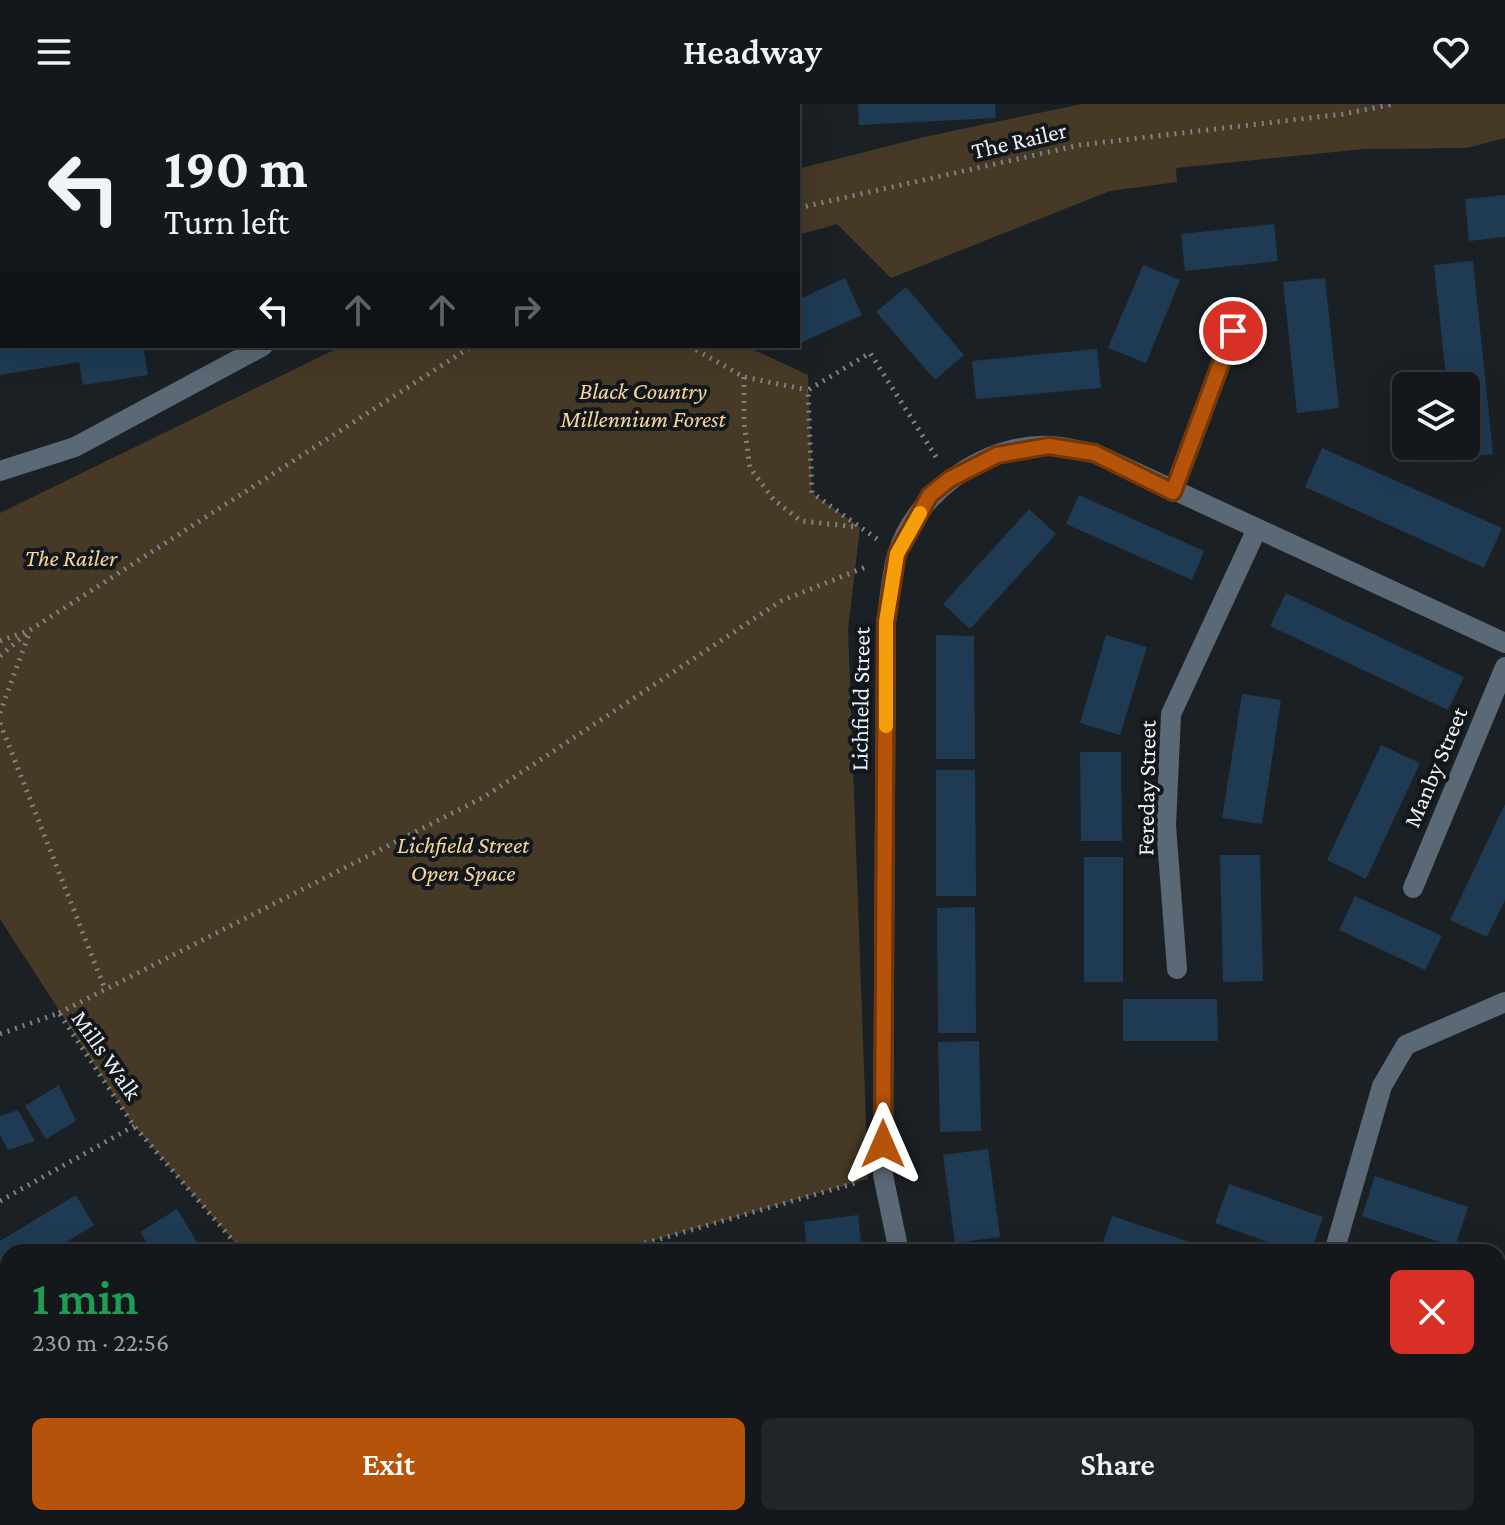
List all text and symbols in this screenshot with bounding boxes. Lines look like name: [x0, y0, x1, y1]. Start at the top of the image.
icon: menu: [32, 30, 76, 74]
icon: heart: [1429, 30, 1473, 74]
text: Headway: [683, 32, 822, 72]
street label: The Railer: [969, 116, 1070, 164]
icon: left: [32, 136, 136, 240]
text: 190 m: [164, 137, 308, 199]
text: Turn left: [164, 202, 289, 242]
icon: left: [252, 288, 296, 332]
icon: ahead: [336, 288, 380, 332]
icon: ahead: [420, 288, 464, 332]
icon: right: [504, 288, 548, 332]
pin: [1199, 297, 1267, 365]
icon: arrive: [1211, 309, 1255, 353]
map controls: [1392, 372, 1480, 460]
button: layers: [1392, 372, 1480, 460]
park label: Black Country Millennium Forest: [559, 377, 727, 432]
park label: The Railer: [25, 544, 118, 571]
street label: Lichfield Street: [845, 626, 875, 771]
street label: Manby Street: [1398, 702, 1473, 831]
street label: Fereday Street: [1131, 719, 1161, 856]
park label: Lichfield Street Open Space: [397, 831, 530, 886]
street label: Mills Walk: [67, 1005, 148, 1105]
position arrow: [841, 1102, 925, 1186]
button: close: [1390, 1270, 1474, 1354]
text: 1 min: [32, 1271, 139, 1324]
text: 230 m · 22:56: [32, 1328, 169, 1357]
button: Exit: [32, 1418, 745, 1510]
button: Share: [761, 1418, 1474, 1510]

